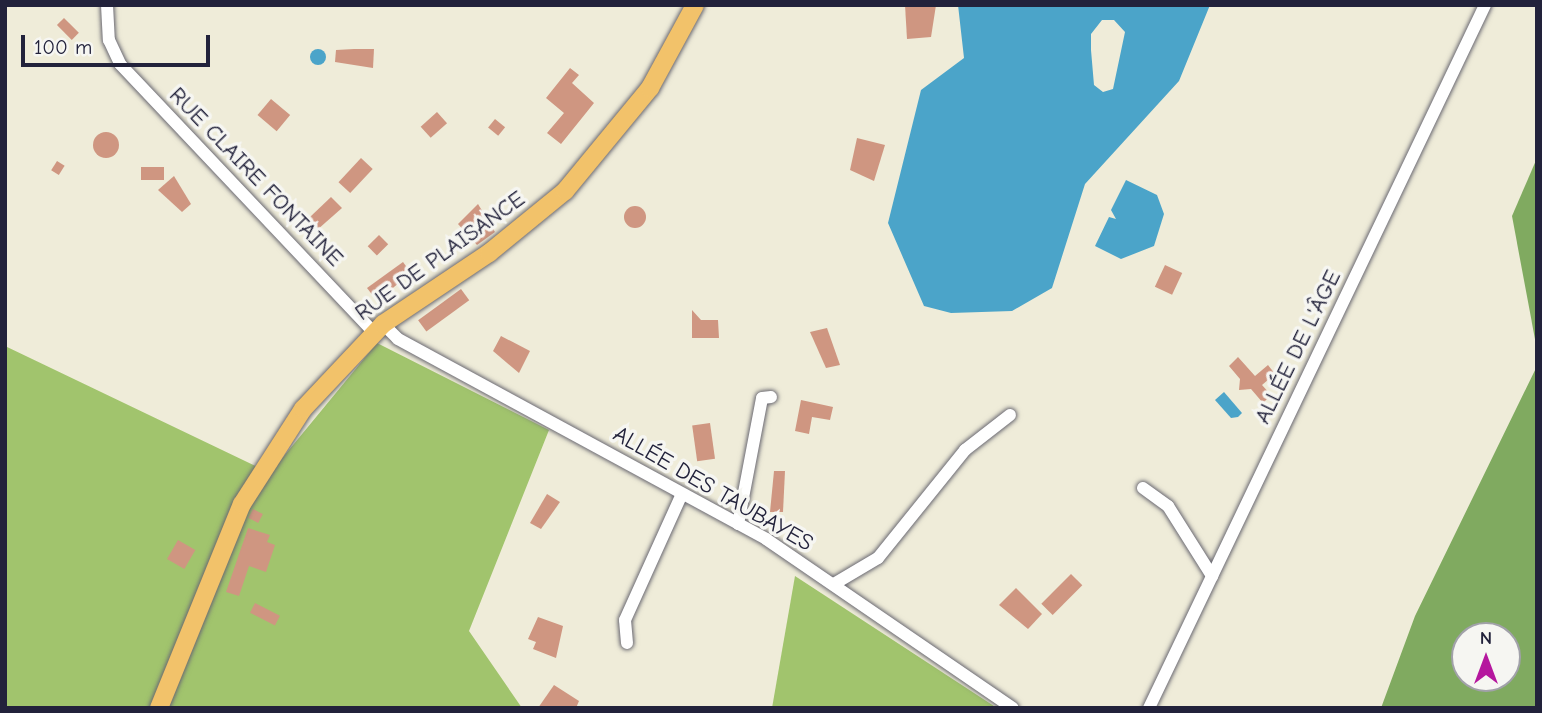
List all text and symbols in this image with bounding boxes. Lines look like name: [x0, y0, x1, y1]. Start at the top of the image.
scale bar: [24, 21, 214, 65]
text: 100 m: [34, 35, 92, 59]
street label: RUE CLAIRE FONTAINE: [163, 82, 349, 272]
street label: RUE DE PLAISANCE: [350, 185, 530, 327]
street label: ALLÉE DE L'ÂGE: [1249, 266, 1347, 428]
street label: ALLÉE DES TAUBAYES: [608, 420, 818, 558]
north arrow: [1451, 622, 1521, 692]
text: N: [1480, 627, 1492, 649]

